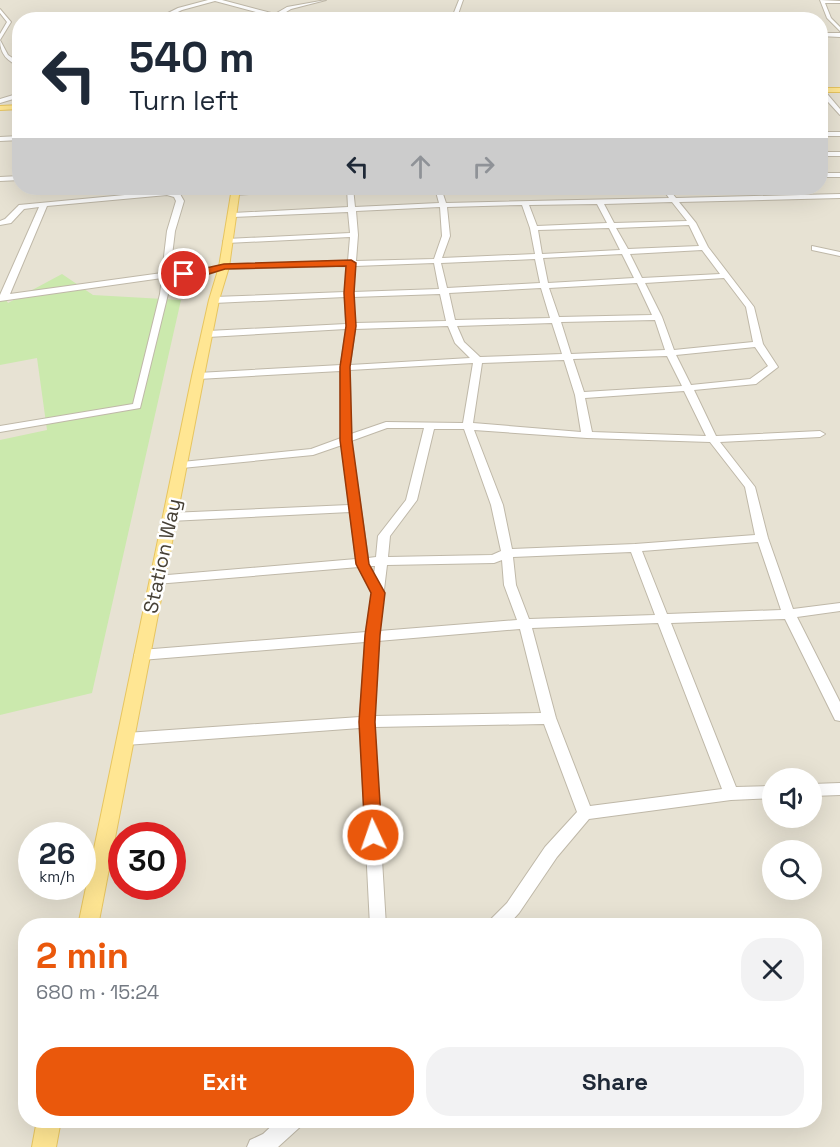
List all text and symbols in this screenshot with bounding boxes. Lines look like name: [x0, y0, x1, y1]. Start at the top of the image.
text: 540 m: [129, 31, 255, 84]
icon: left: [30, 36, 108, 114]
text: Turn left: [129, 83, 239, 118]
icon: left: [341, 150, 374, 183]
icon: ahead: [404, 150, 437, 183]
icon: right: [467, 150, 500, 183]
pin: [158, 248, 209, 299]
icon: arrive: [167, 257, 200, 290]
street label: Station Way: [137, 496, 187, 616]
map controls: [762, 768, 822, 900]
button: sound: [762, 768, 822, 828]
position arrow: [341, 803, 405, 867]
speed limit sign: 30: [108, 822, 186, 900]
text: 26: [39, 834, 75, 873]
button: search: [762, 840, 822, 900]
text: km/h: [39, 867, 75, 886]
text: 2 min: [36, 933, 129, 979]
button: close: [741, 938, 804, 1001]
text: 680 m · 15:24: [36, 979, 159, 1005]
button: Exit: [36, 1047, 414, 1116]
button: Share: [426, 1047, 804, 1116]

